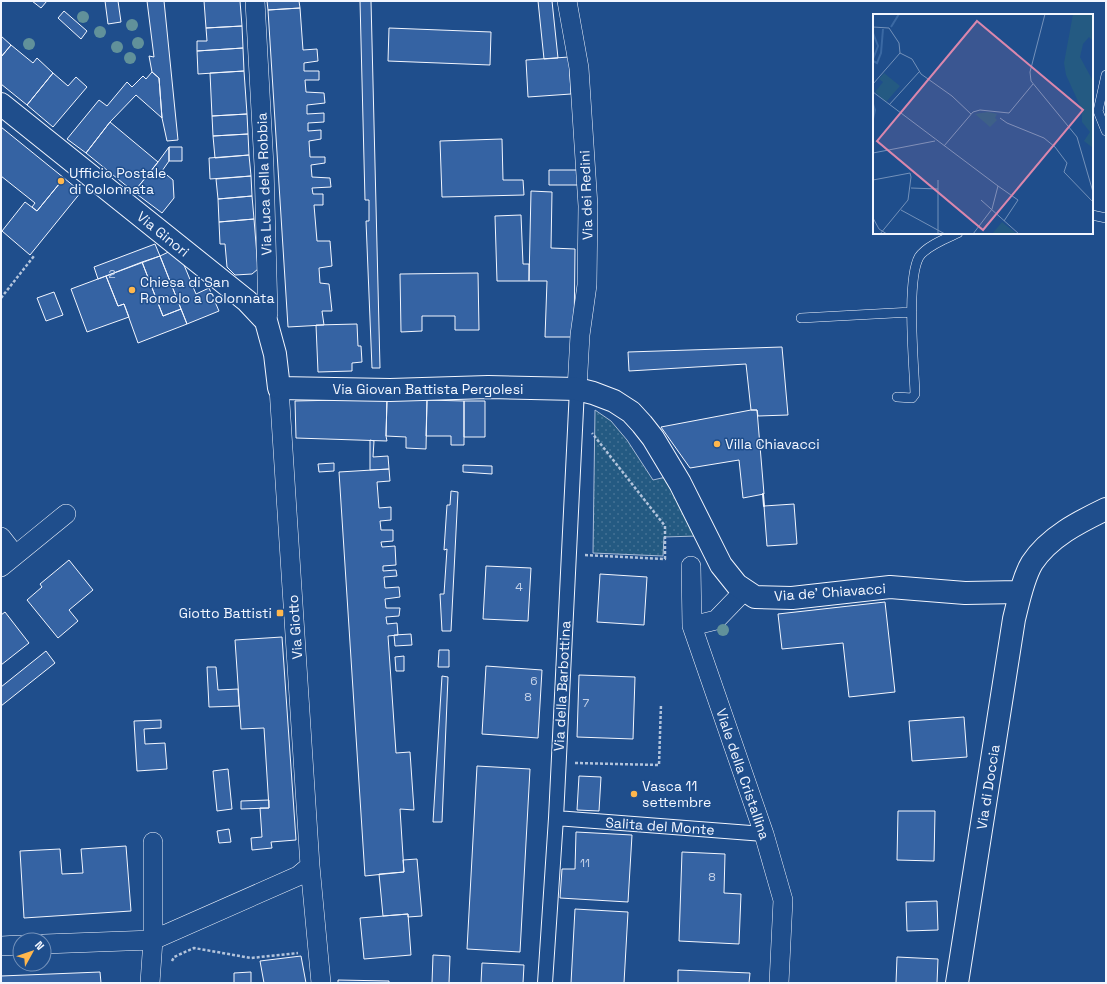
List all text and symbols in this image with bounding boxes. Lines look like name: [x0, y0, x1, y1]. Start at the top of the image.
inset map: [873, 14, 1093, 234]
street label: Via Luca della Robbia: [253, 112, 275, 256]
street label: Via dei Redini: [575, 150, 597, 240]
place label: Ufficio Postale di Colonnata: [69, 164, 166, 198]
marker: Ufficio Postale di Colonnata: [56, 176, 66, 186]
street label: Via Ginori: [133, 207, 193, 261]
house number: 2: [108, 266, 116, 282]
place label: Chiesa di San Romolo a Colonnata: [140, 273, 274, 307]
marker: Chiesa di San Romolo a Colonnata: [127, 285, 137, 295]
street label: Via Giovan Battista Pergolesi: [333, 380, 523, 398]
place label: Villa Chiavacci: [725, 435, 820, 453]
marker: Villa Chiavacci: [712, 439, 722, 449]
house number: 4: [515, 579, 523, 595]
street label: Via de' Chiavacci: [774, 579, 886, 605]
street label: Via Giotto: [284, 594, 306, 660]
place label: Giotto Battisti: [179, 604, 272, 622]
marker: Giotto Battisti: [275, 608, 285, 618]
street label: Via della Barbottina: [550, 620, 574, 752]
house number: 6: [530, 673, 538, 689]
house number: 8: [524, 689, 532, 705]
house number: 7: [583, 695, 590, 711]
street label: Viale della Cristallina: [712, 706, 774, 842]
street label: Via di Doccia: [972, 743, 1004, 831]
place label: Vasca 11 settembre: [642, 777, 711, 811]
marker: Vasca 11 settembre: [629, 789, 639, 799]
street label: Salita del Monte: [605, 813, 715, 839]
house number: 11: [580, 855, 590, 871]
house number: 8: [708, 869, 716, 885]
north arrow: [12, 932, 52, 972]
text: N: [32, 938, 47, 953]

